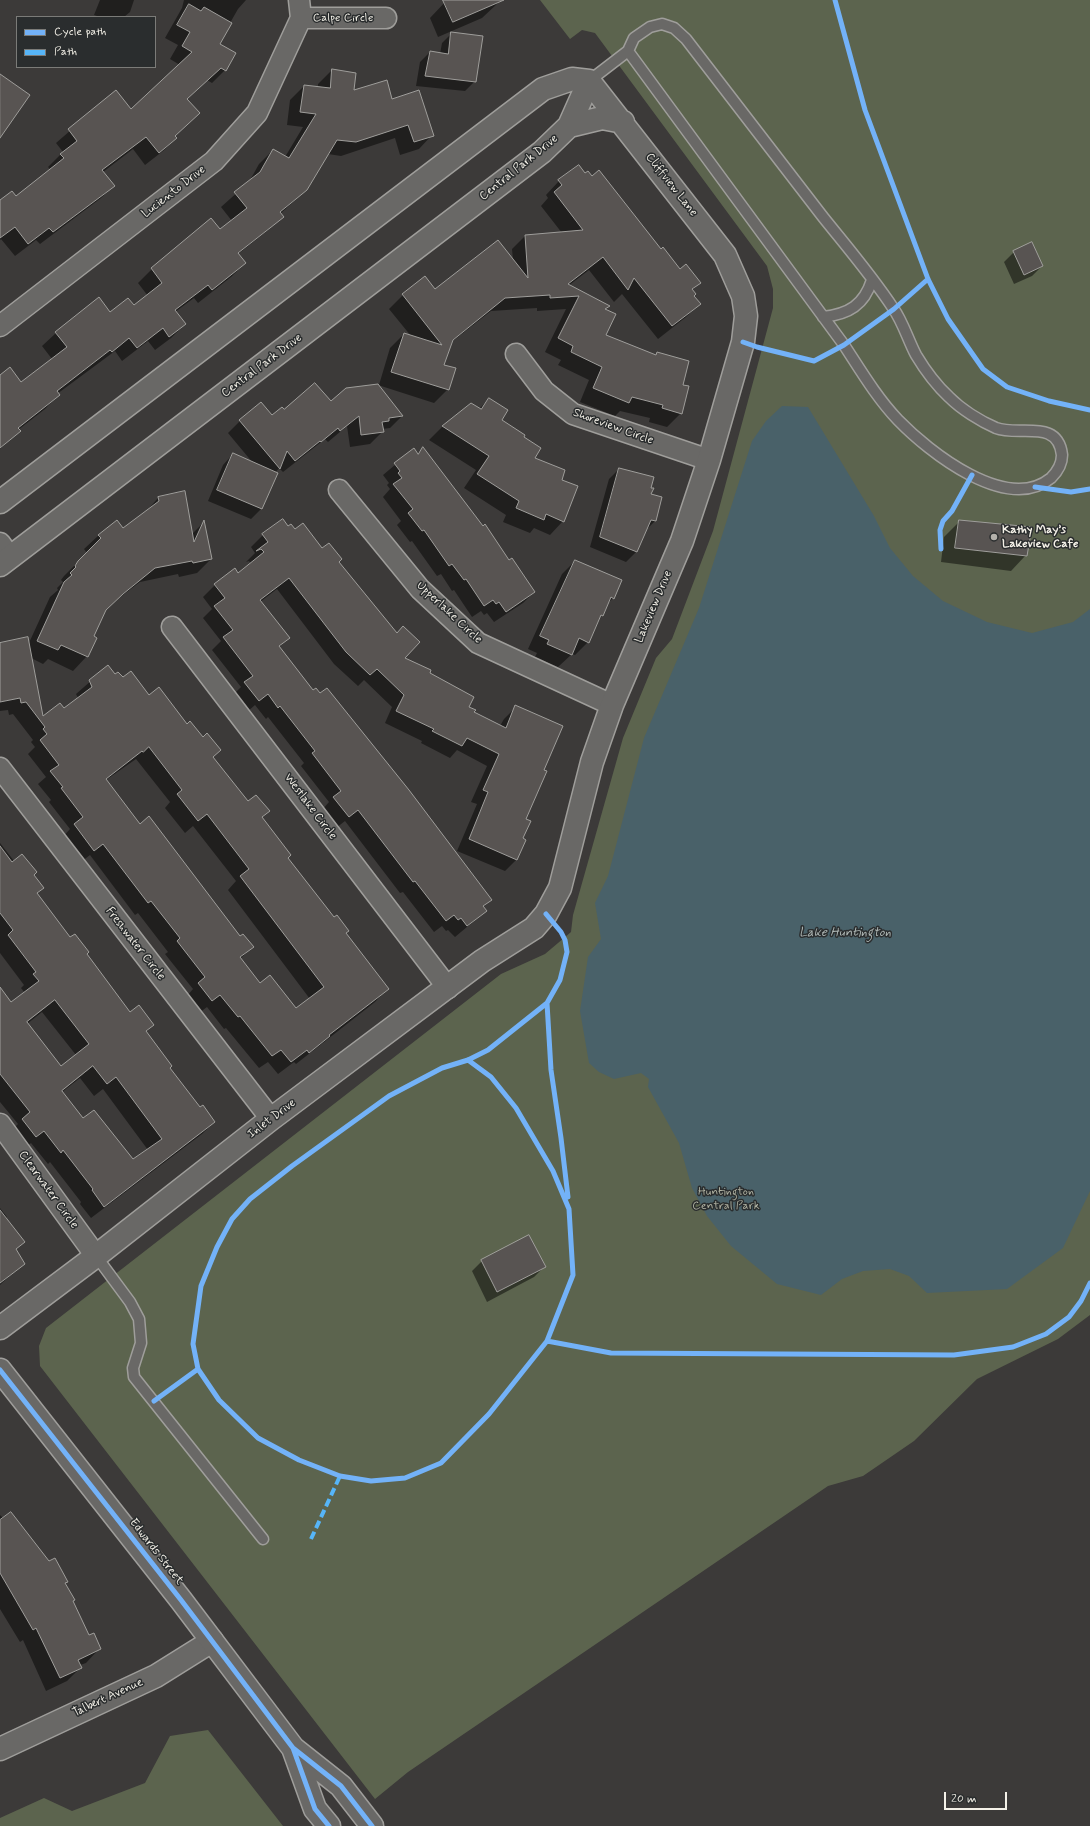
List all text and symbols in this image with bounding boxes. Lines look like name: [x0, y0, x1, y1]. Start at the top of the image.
street label: Calpe Circle: [313, 11, 373, 25]
legend: [16, 16, 156, 68]
text: Cycle path: [54, 24, 106, 40]
text: Path: [54, 44, 77, 60]
street label: Central Park Drive: [477, 132, 561, 204]
street label: Cliffview Lane: [642, 150, 700, 220]
street label: Luciento Drive: [139, 163, 209, 221]
street label: Central Park Drive: [219, 331, 305, 401]
street label: Shoreview Circle: [571, 406, 655, 448]
place label: Kathy May’s Lakeview Cafe: [1002, 523, 1078, 551]
marker: Kathy May’s Lakeview Cafe: [989, 532, 999, 542]
street label: Lakeview Drive: [632, 569, 676, 645]
street label: Upperlake Circle: [413, 579, 485, 647]
street label: Westlake Circle: [281, 771, 339, 843]
street label: Freshwater Circle: [102, 905, 168, 983]
water label: Lake Huntington: [799, 925, 891, 941]
street label: Inlet Drive: [245, 1096, 299, 1142]
street label: Clearwater Circle: [15, 1148, 81, 1232]
park label: Huntington Central Park: [692, 1185, 760, 1213]
street label: Edwards Street: [126, 1516, 186, 1588]
street label: Talbert Avenue: [70, 1675, 146, 1721]
scale bar: [946, 1784, 1009, 1810]
text: 20 m: [951, 1791, 977, 1807]

